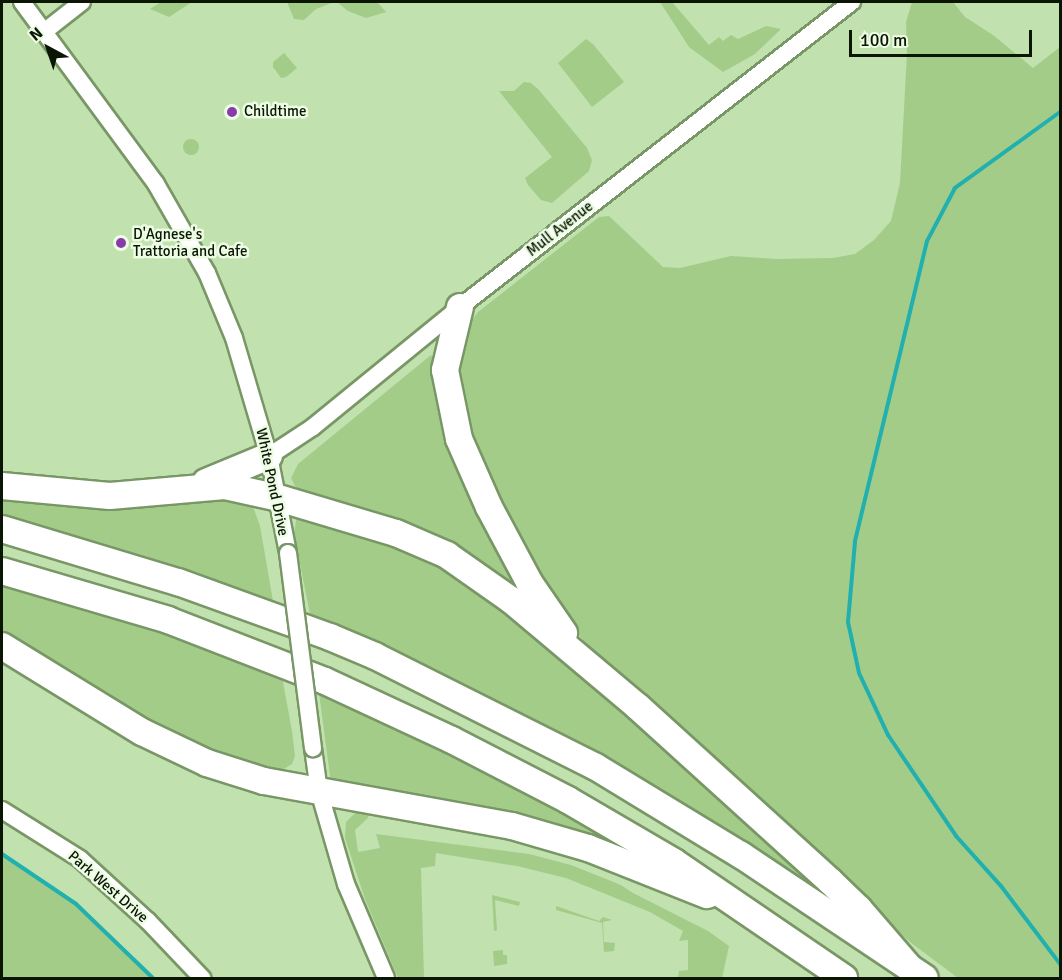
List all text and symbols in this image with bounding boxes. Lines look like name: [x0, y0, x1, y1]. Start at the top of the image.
north arrow: [18, 18, 78, 78]
scale bar: [852, 18, 1035, 56]
text: N: [26, 23, 47, 45]
text: 100 m: [860, 29, 907, 51]
place label: Childtime: [244, 103, 306, 121]
marker: Childtime: [225, 105, 239, 119]
street label: Mull Avenue: [523, 198, 597, 260]
place label: D'Agnese's Trattoria and Cafe: [133, 225, 247, 260]
marker: D'Agnese's Trattoria and Cafe: [114, 236, 128, 250]
street label: White Pond Drive: [252, 426, 292, 538]
street label: Park West Drive: [64, 847, 152, 927]

